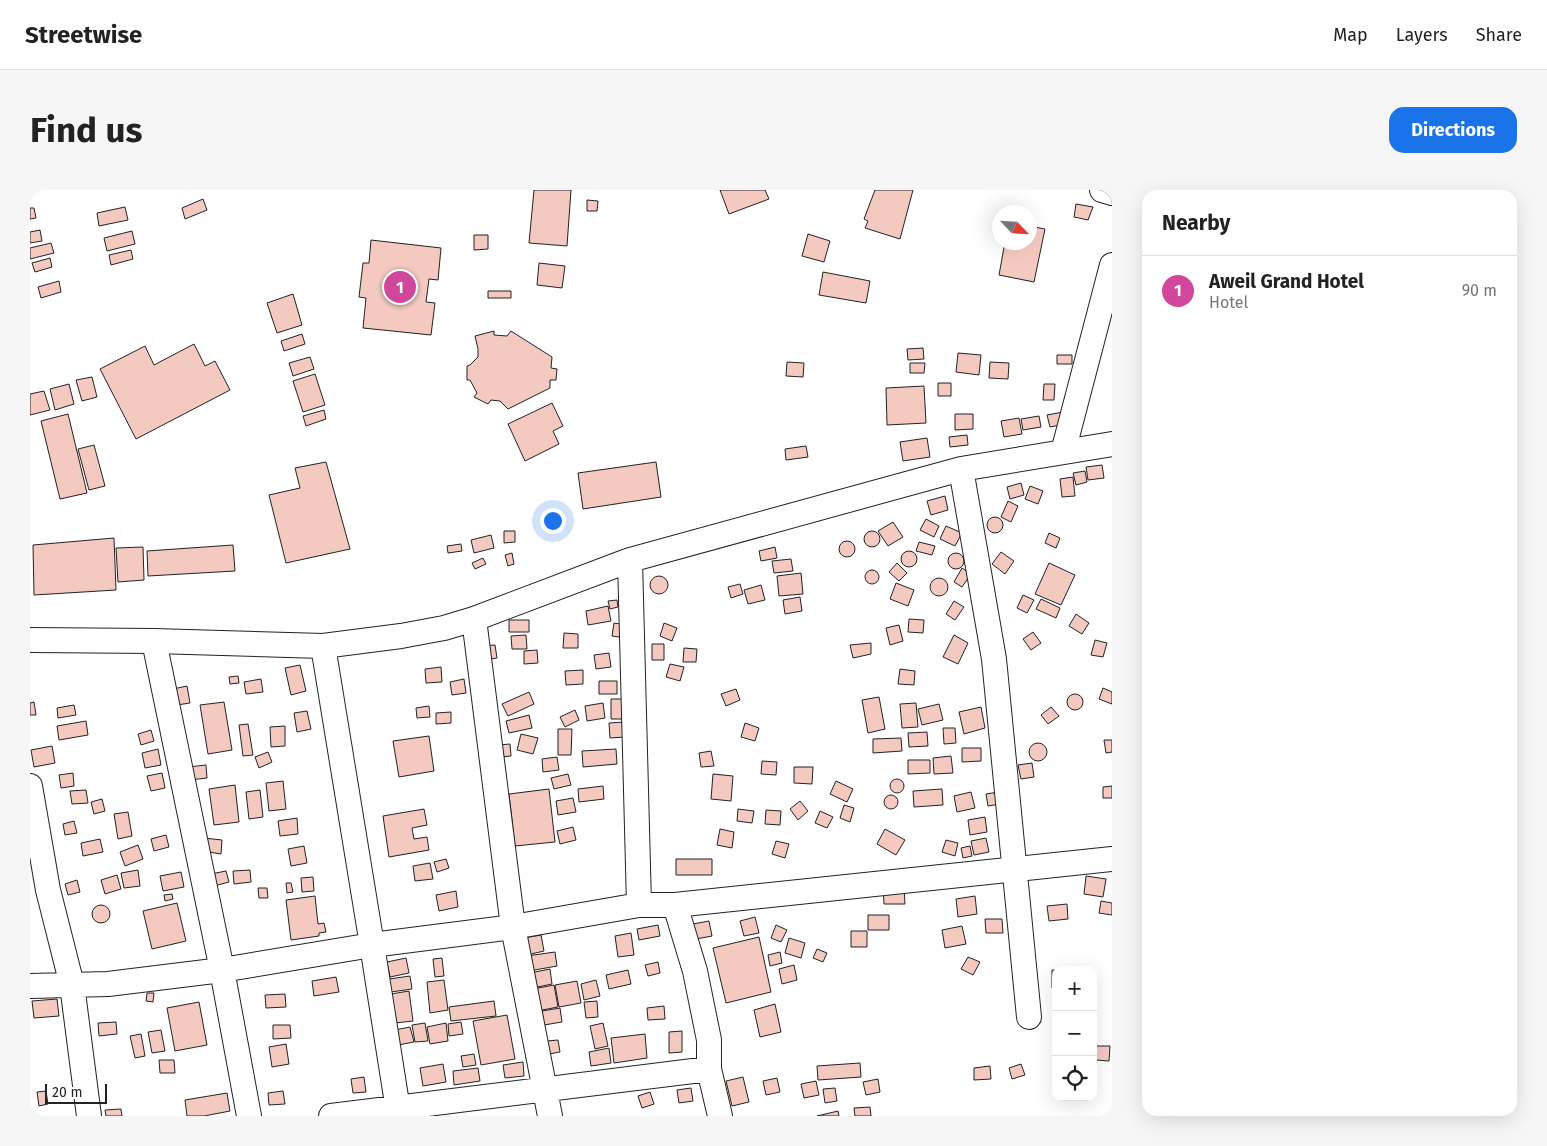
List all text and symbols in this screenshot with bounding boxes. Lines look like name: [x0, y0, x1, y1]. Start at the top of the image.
text: Streetwise: [25, 21, 142, 49]
text: Map: [1333, 24, 1368, 46]
text: Layers: [1396, 24, 1448, 46]
text: Share: [1476, 24, 1522, 46]
button: Directions: [1389, 107, 1517, 153]
text: Find us: [30, 109, 142, 151]
north arrow: [992, 205, 1037, 250]
text: Nearby: [1162, 210, 1230, 236]
pin: 1: [384, 268, 416, 306]
text: Aweil Grand Hotel: [1209, 270, 1364, 293]
text: 1: [1174, 281, 1182, 300]
text: 90 m: [1462, 281, 1497, 300]
text: Hotel: [1209, 293, 1248, 312]
your location: [540, 508, 566, 534]
map controls: [1052, 966, 1097, 1101]
button: +: [1052, 966, 1097, 1011]
button: −: [1052, 1011, 1097, 1056]
button: locate: [1052, 1056, 1097, 1101]
scale bar: [45, 1081, 108, 1104]
text: 20 m: [52, 1084, 82, 1101]

